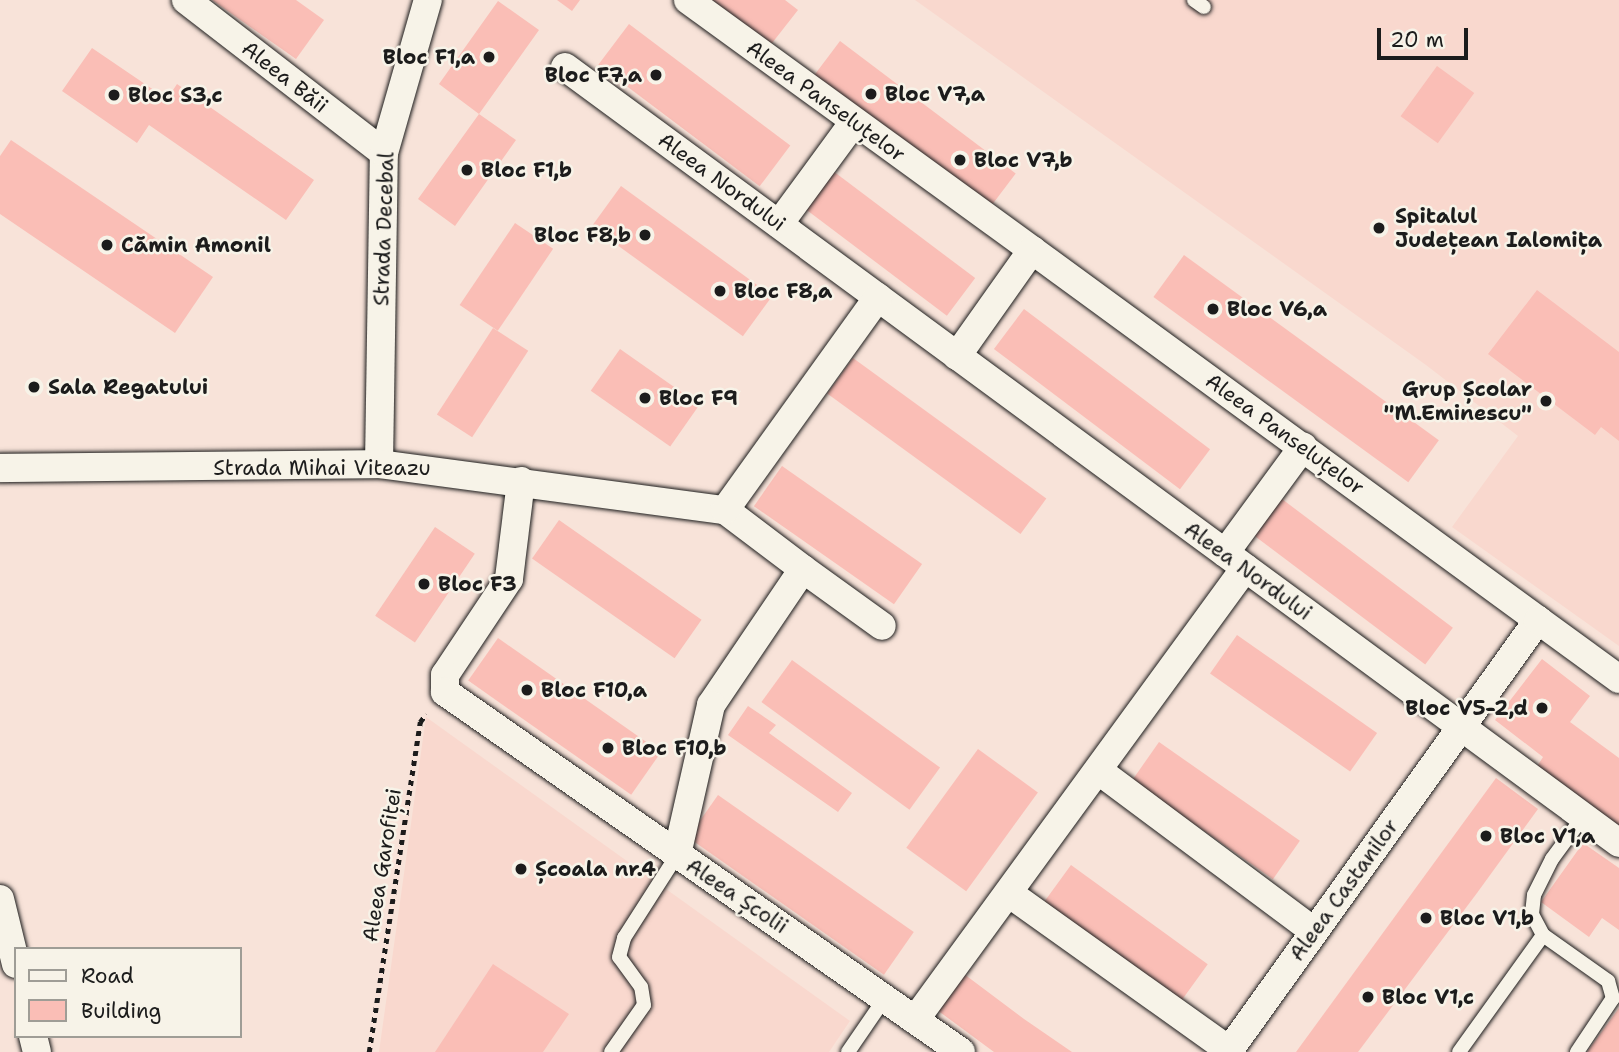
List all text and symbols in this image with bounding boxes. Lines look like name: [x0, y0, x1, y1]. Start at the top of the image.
scale bar: [1381, 14, 1472, 58]
text: 20 m: [1390, 26, 1444, 54]
street label: Aleea Panseluțelor: [742, 35, 910, 167]
street label: Aleea Băii: [237, 36, 333, 118]
place label: Bloc F1,a: [383, 44, 475, 70]
marker: Bloc F1,a: [481, 49, 497, 65]
place label: Bloc F7,a: [545, 62, 642, 88]
marker: Bloc F7,a: [648, 67, 664, 83]
place label: Bloc V7,a: [885, 81, 985, 107]
place label: Bloc S3,c: [128, 82, 223, 108]
marker: Bloc V7,a: [863, 86, 879, 102]
marker: Bloc S3,c: [106, 87, 122, 103]
street label: Aleea Nordului: [653, 127, 791, 237]
place label: Bloc V7,b: [974, 147, 1073, 173]
street label: Strada Decebal: [369, 152, 399, 306]
marker: Bloc V7,b: [952, 152, 968, 168]
place label: Bloc F1,b: [481, 157, 572, 183]
marker: Bloc F1,b: [459, 162, 475, 178]
place label: Spitalul Județean Ialomița: [1395, 203, 1602, 253]
marker: Spitalul Județean Ialomița: [1369, 218, 1389, 238]
place label: Bloc F8,b: [534, 222, 631, 248]
marker: Bloc F8,b: [637, 227, 653, 243]
place label: Cămin Amonil: [121, 232, 271, 258]
marker: Cămin Amonil: [99, 237, 115, 253]
place label: Bloc F8,a: [734, 278, 832, 304]
marker: Bloc F8,a: [712, 283, 728, 299]
place label: Bloc V6,a: [1227, 296, 1327, 322]
marker: Bloc V6,a: [1205, 301, 1221, 317]
street label: Aleea Panseluțelor: [1201, 368, 1369, 500]
place label: Sala Regatului: [48, 374, 208, 400]
place label: Grup Școlar "M.Eminescu": [1384, 376, 1532, 426]
marker: Sala Regatului: [26, 379, 42, 395]
place label: Bloc F9: [659, 385, 738, 411]
marker: Bloc F9: [637, 390, 653, 406]
marker: Grup Școlar "M.Eminescu": [1538, 393, 1554, 409]
street label: Strada Mihai Viteazu: [213, 455, 431, 481]
street label: Aleea Nordului: [1179, 516, 1317, 626]
place label: Bloc F3: [438, 571, 517, 597]
marker: Bloc F3: [416, 576, 432, 592]
place label: Bloc F10,a: [541, 677, 647, 703]
marker: Bloc F10,a: [519, 682, 535, 698]
place label: Bloc V5-2,d: [1405, 695, 1528, 721]
marker: Bloc V5-2,d: [1534, 700, 1550, 716]
place label: Bloc F10,b: [622, 735, 727, 761]
marker: Bloc F10,b: [600, 740, 616, 756]
street label: Aleea Garofiței: [357, 786, 407, 944]
street label: Aleea Castanilor: [1284, 814, 1404, 966]
place label: Bloc V1,a: [1500, 823, 1595, 849]
marker: Bloc V1,a: [1478, 828, 1494, 844]
street label: Aleea Școlii: [681, 853, 793, 939]
place label: Școala nr.4: [535, 856, 656, 882]
marker: Școala nr.4: [513, 861, 529, 877]
place label: Bloc V1,b: [1440, 905, 1534, 931]
marker: Bloc V1,b: [1418, 910, 1434, 926]
legend: [14, 947, 242, 1038]
text: Road: [81, 962, 134, 990]
place label: Bloc V1,c: [1382, 984, 1474, 1010]
marker: Bloc V1,c: [1360, 989, 1376, 1005]
text: Building: [81, 997, 161, 1025]

